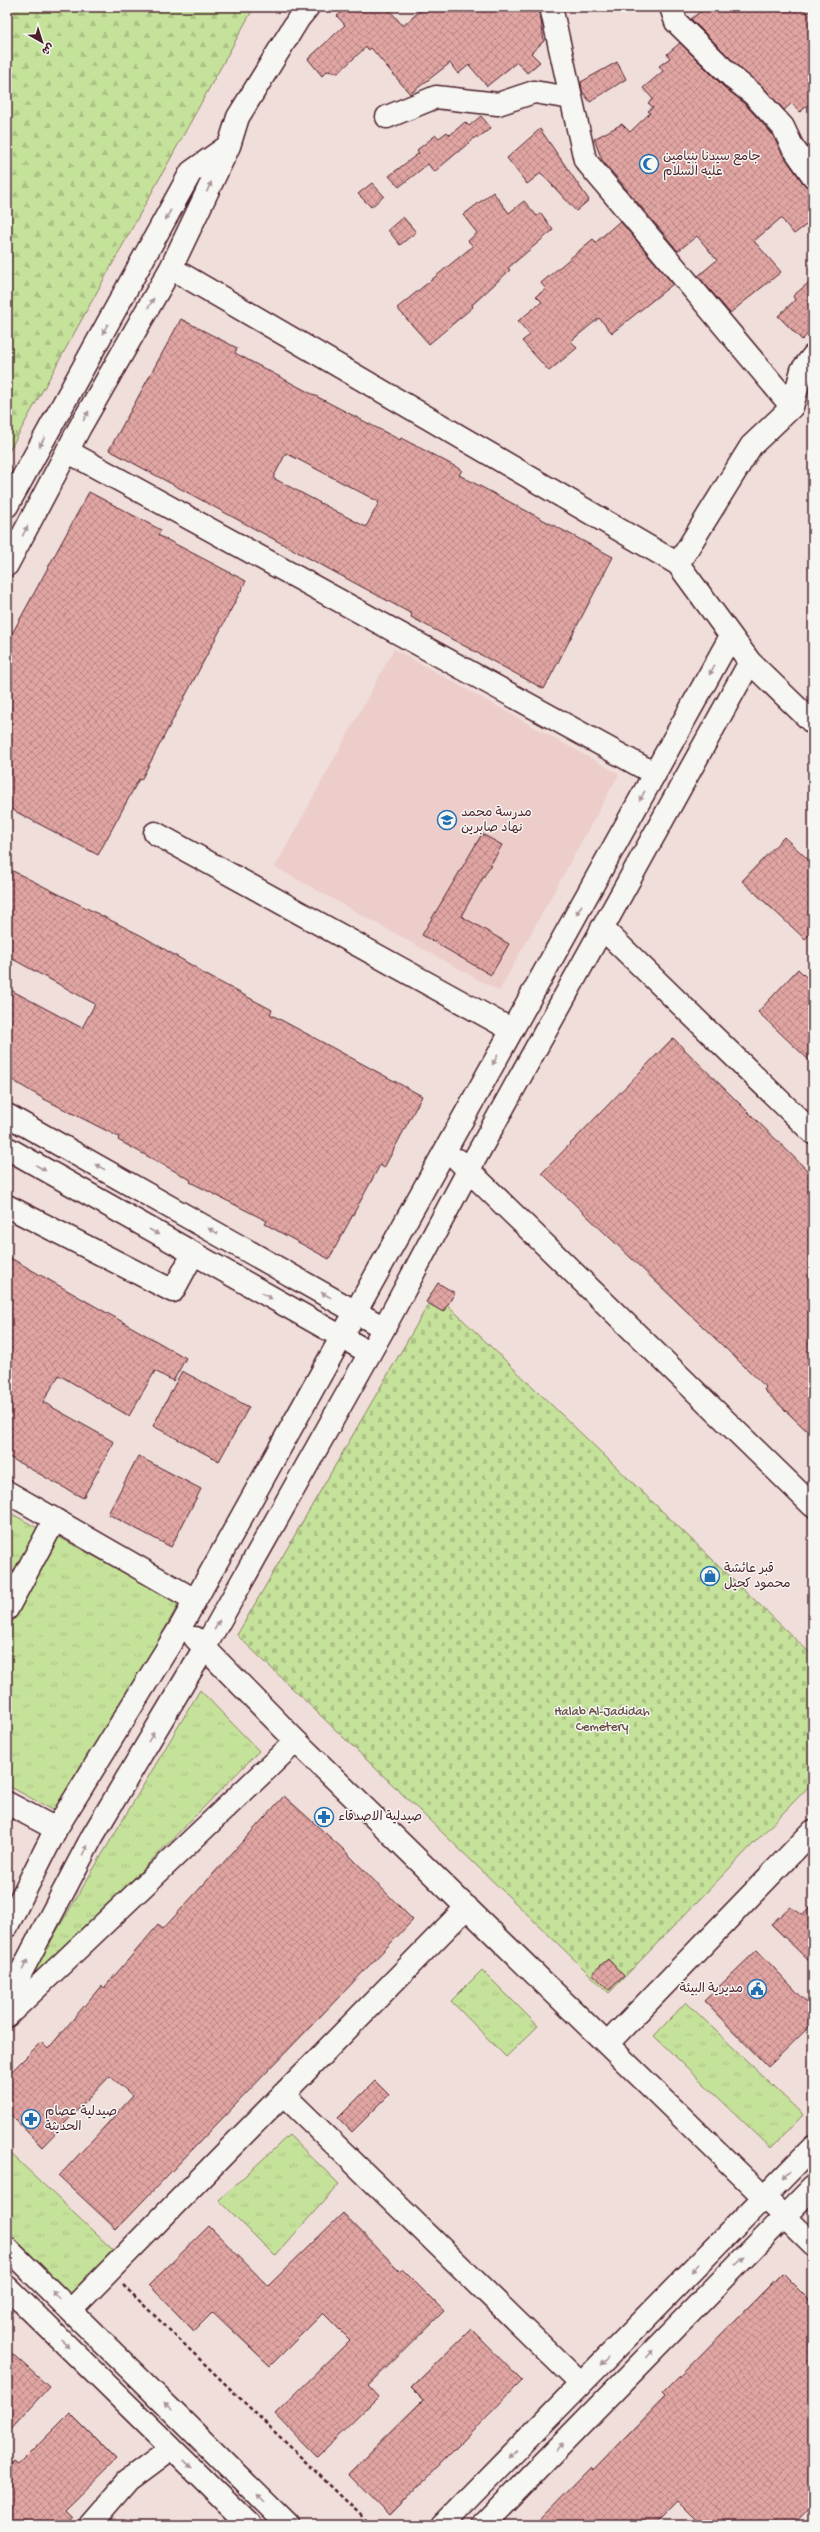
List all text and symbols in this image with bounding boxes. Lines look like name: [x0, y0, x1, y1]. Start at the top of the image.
north arrow: [22, 22, 62, 62]
text: ش: [39, 40, 56, 57]
place label: جامع سيدنا بنيامين عليه السلام: [663, 150, 761, 181]
mosque icon: جامع سيدنا بنيامين عليه السلام: [638, 153, 660, 175]
one-way arrow: [206, 182, 212, 193]
one-way arrow: [164, 209, 171, 221]
one-way arrow: [147, 297, 154, 309]
one-way arrow: [102, 323, 108, 334]
one-way arrow: [82, 410, 89, 422]
one-way arrow: [39, 437, 45, 448]
one-way arrow: [22, 525, 28, 537]
one-way arrow: [709, 664, 715, 676]
one-way arrow: [639, 790, 645, 802]
place label: مدرسة محمد نهاد صابرين: [461, 806, 532, 836]
school or university icon: مدرسة محمد نهاد صابرين: [436, 809, 458, 831]
one-way arrow: [575, 904, 582, 916]
one-way arrow: [492, 1054, 499, 1066]
one-way arrow: [35, 1164, 47, 1171]
one-way arrow: [94, 1164, 105, 1171]
one-way arrow: [148, 1228, 160, 1235]
one-way arrow: [207, 1228, 219, 1235]
one-way arrow: [261, 1292, 273, 1299]
one-way arrow: [320, 1292, 332, 1299]
place label: قبر عائشة محمود كحيل: [724, 1562, 791, 1592]
shop icon: قبر عائشة محمود كحيل: [699, 1565, 721, 1587]
one-way arrow: [213, 1619, 220, 1631]
park label: Halab Al-Jadidah Cemetery: [554, 1705, 650, 1735]
one-way arrow: [147, 1731, 154, 1743]
pharmacy icon: صيدلية الاصدقاء: [313, 1806, 335, 1828]
place label: صيدلية الاصدقاء: [338, 1810, 422, 1825]
one-way arrow: [82, 1844, 88, 1855]
one-way arrow: [22, 1959, 28, 1971]
public building icon: مديرية البيئة: [746, 1978, 768, 2000]
place label: مديرية البيئة: [680, 1982, 743, 1997]
place label: صيدلية عصام الحديثة: [45, 2105, 117, 2135]
pharmacy icon: صيدلية عصام الحديثة: [20, 2108, 42, 2130]
one-way arrow: [781, 2170, 791, 2180]
one-way arrow: [736, 2256, 745, 2266]
one-way arrow: [690, 2263, 700, 2273]
one-way arrow: [51, 2291, 61, 2300]
one-way arrow: [60, 2339, 70, 2349]
one-way arrow: [645, 2349, 654, 2359]
one-way arrow: [599, 2356, 609, 2366]
one-way arrow: [163, 2401, 173, 2411]
one-way arrow: [554, 2442, 564, 2452]
one-way arrow: [508, 2449, 518, 2459]
one-way arrow: [183, 2459, 193, 2469]
one-way arrow: [256, 2493, 266, 2503]

